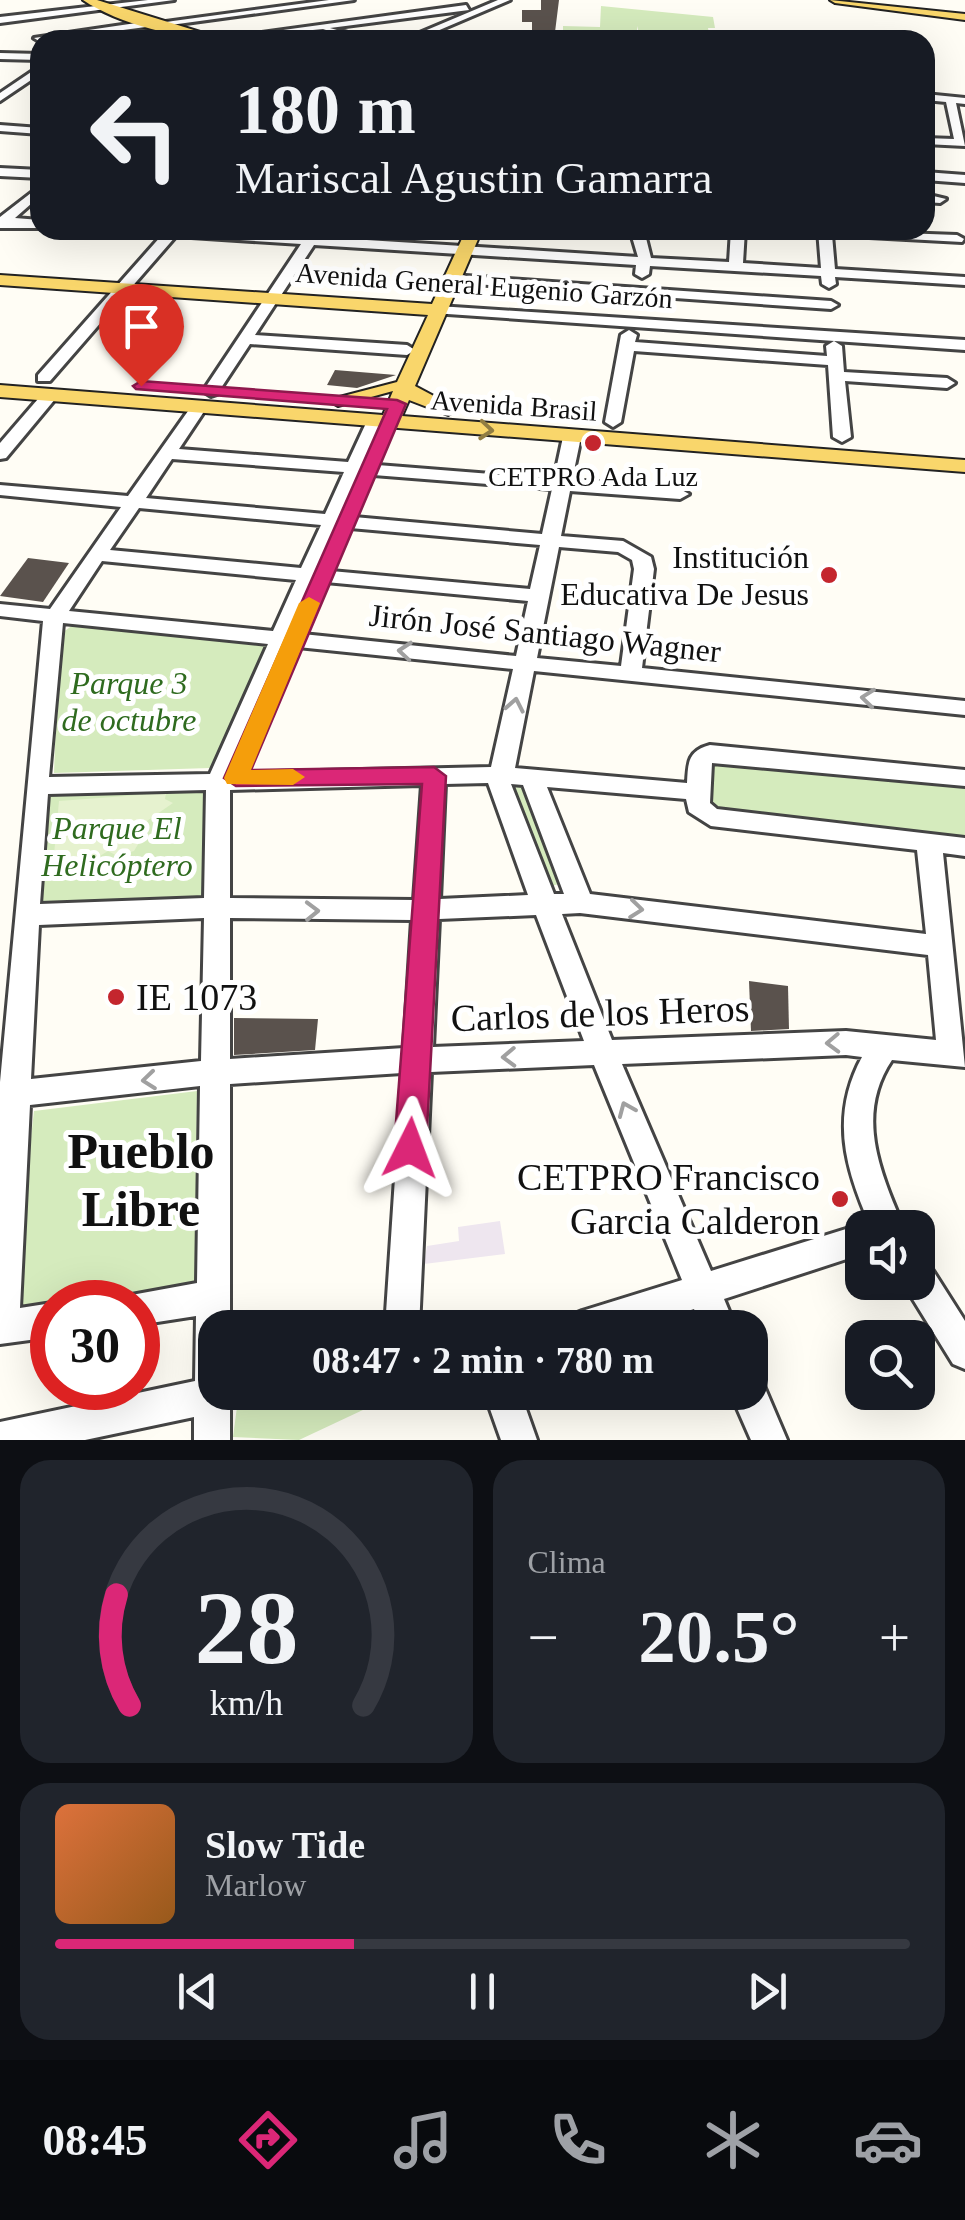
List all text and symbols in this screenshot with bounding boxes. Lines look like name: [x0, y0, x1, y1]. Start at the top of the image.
icon: left: [70, 70, 200, 200]
text: 180 m: [235, 71, 416, 148]
text: Mariscal Agustin Gamarra: [235, 153, 712, 203]
street label: Avenida General Eugenio Garzón: [294, 257, 674, 314]
pin: [99, 284, 184, 387]
icon: arrive: [114, 299, 169, 354]
street label: Avenida Brasil: [430, 384, 598, 427]
one-way arrow: [479, 419, 495, 441]
marker: CETPRO Ada Luz: [582, 432, 604, 454]
place label: CETPRO Ada Luz: [488, 461, 698, 492]
place label: Institución Educativa De Jesus: [560, 539, 809, 612]
marker: Institución Educativa De Jesus: [818, 564, 840, 586]
street label: Jirón José Santiago Wagner: [367, 597, 723, 669]
one-way arrow: [397, 641, 413, 663]
park label: Parque 3 de octubre: [62, 665, 196, 738]
one-way arrow: [860, 688, 876, 709]
one-way arrow: [503, 696, 524, 713]
park label: Parque El Helicóptero: [40, 810, 193, 883]
one-way arrow: [629, 898, 645, 919]
one-way arrow: [304, 900, 320, 922]
place label: IE 1073: [136, 976, 257, 1018]
marker: IE 1073: [105, 986, 127, 1008]
street label: Carlos de los Heros: [450, 987, 750, 1039]
one-way arrow: [825, 1033, 841, 1054]
one-way arrow: [500, 1046, 516, 1067]
one-way arrow: [141, 1068, 157, 1090]
position arrow: [358, 1096, 462, 1200]
one-way arrow: [618, 1101, 638, 1119]
district label: Pueblo Libre: [67, 1123, 215, 1237]
place label: CETPRO Francisco Garcia Calderon: [517, 1156, 820, 1242]
marker: CETPRO Francisco Garcia Calderon: [829, 1188, 851, 1210]
map controls: [845, 1210, 935, 1410]
button: sound: [845, 1210, 935, 1300]
speed limit sign: 30: [30, 1280, 160, 1410]
button: search: [845, 1320, 935, 1410]
text: 08:47 · 2 min · 780 m: [312, 1339, 654, 1381]
text: Clima: [528, 1544, 606, 1580]
text: 28: [194, 1570, 298, 1685]
text: 20.5°: [638, 1595, 799, 1678]
text: −: [528, 1607, 559, 1668]
text: +: [879, 1607, 910, 1668]
text: km/h: [210, 1683, 283, 1723]
text: Slow Tide: [205, 1824, 365, 1866]
text: Marlow: [205, 1867, 306, 1903]
icon: previous: [170, 1964, 225, 2019]
icon: pause: [455, 1964, 510, 2019]
icon: next: [740, 1964, 795, 2019]
icon: directions: [233, 2105, 303, 2175]
icon: music: [388, 2105, 458, 2175]
icon: phone: [543, 2105, 613, 2175]
icon: climate: [698, 2105, 768, 2175]
icon: car: [853, 2105, 923, 2175]
text: 08:45: [43, 2115, 148, 2165]

